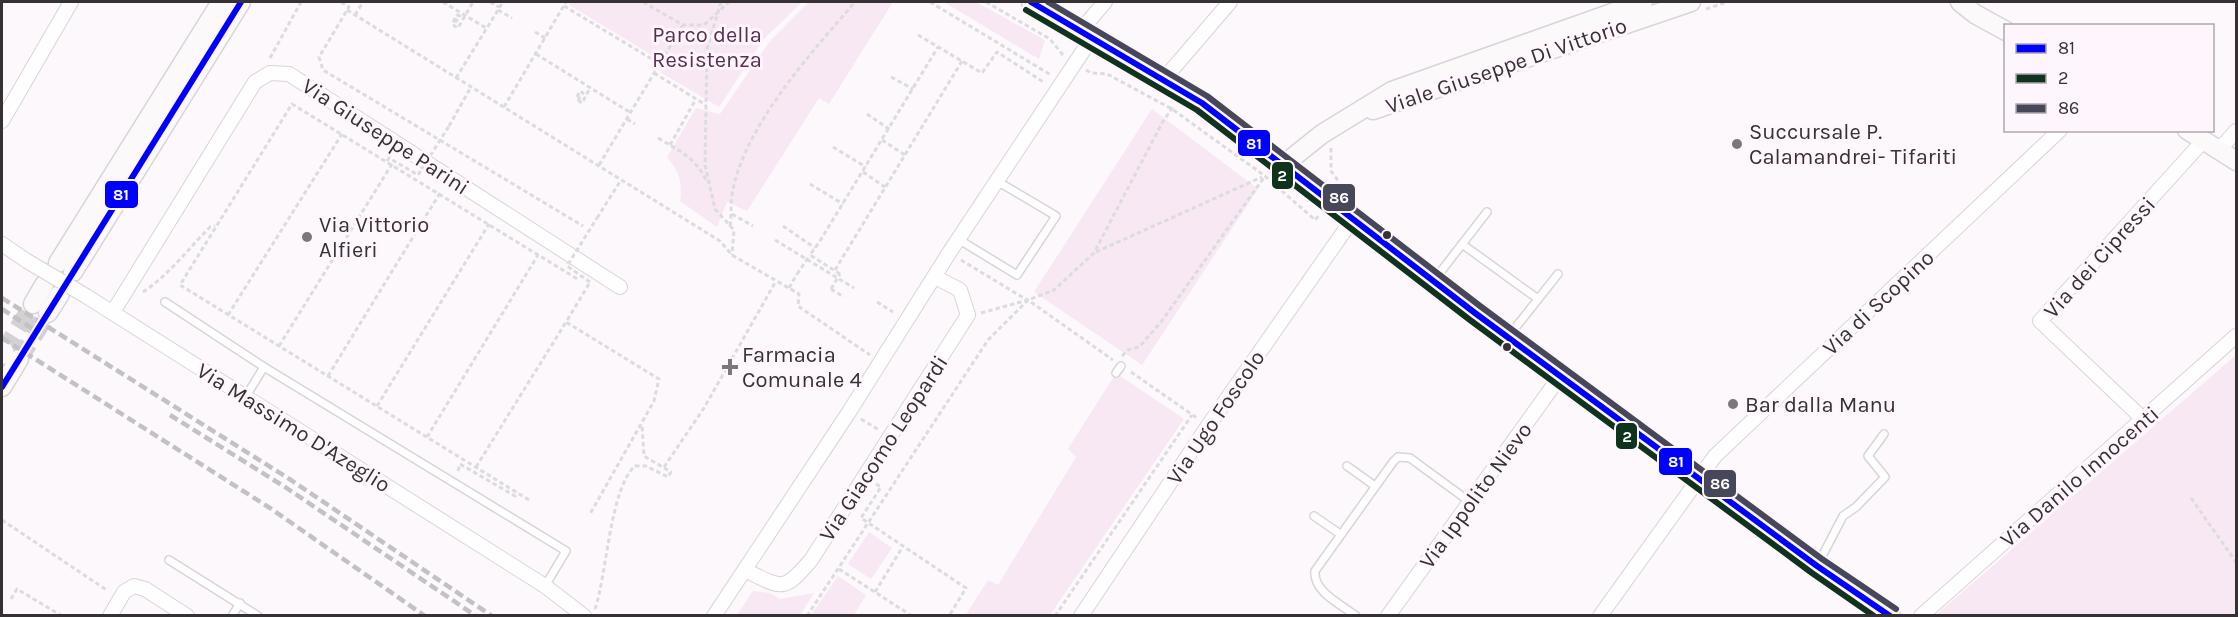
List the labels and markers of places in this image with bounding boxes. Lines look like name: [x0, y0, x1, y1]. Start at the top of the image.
place label: Succursale P. Calamandrei- Tifariti: [1749, 119, 1957, 170]
marker: Succursale P. Calamandrei- Tifariti: [1730, 137, 1744, 151]
place label: Via Vittorio Alfieri: [319, 212, 429, 263]
unlabelled marker: [1381, 229, 1393, 241]
marker: Via Vittorio Alfieri: [300, 230, 314, 244]
unlabelled marker: [1501, 341, 1513, 353]
place label: Farmacia Comunale 4: [742, 342, 862, 393]
marker: Farmacia Comunale 4: [723, 360, 737, 374]
place label: Bar dalla Manu: [1745, 392, 1896, 418]
marker: Bar dalla Manu: [1726, 397, 1740, 411]

